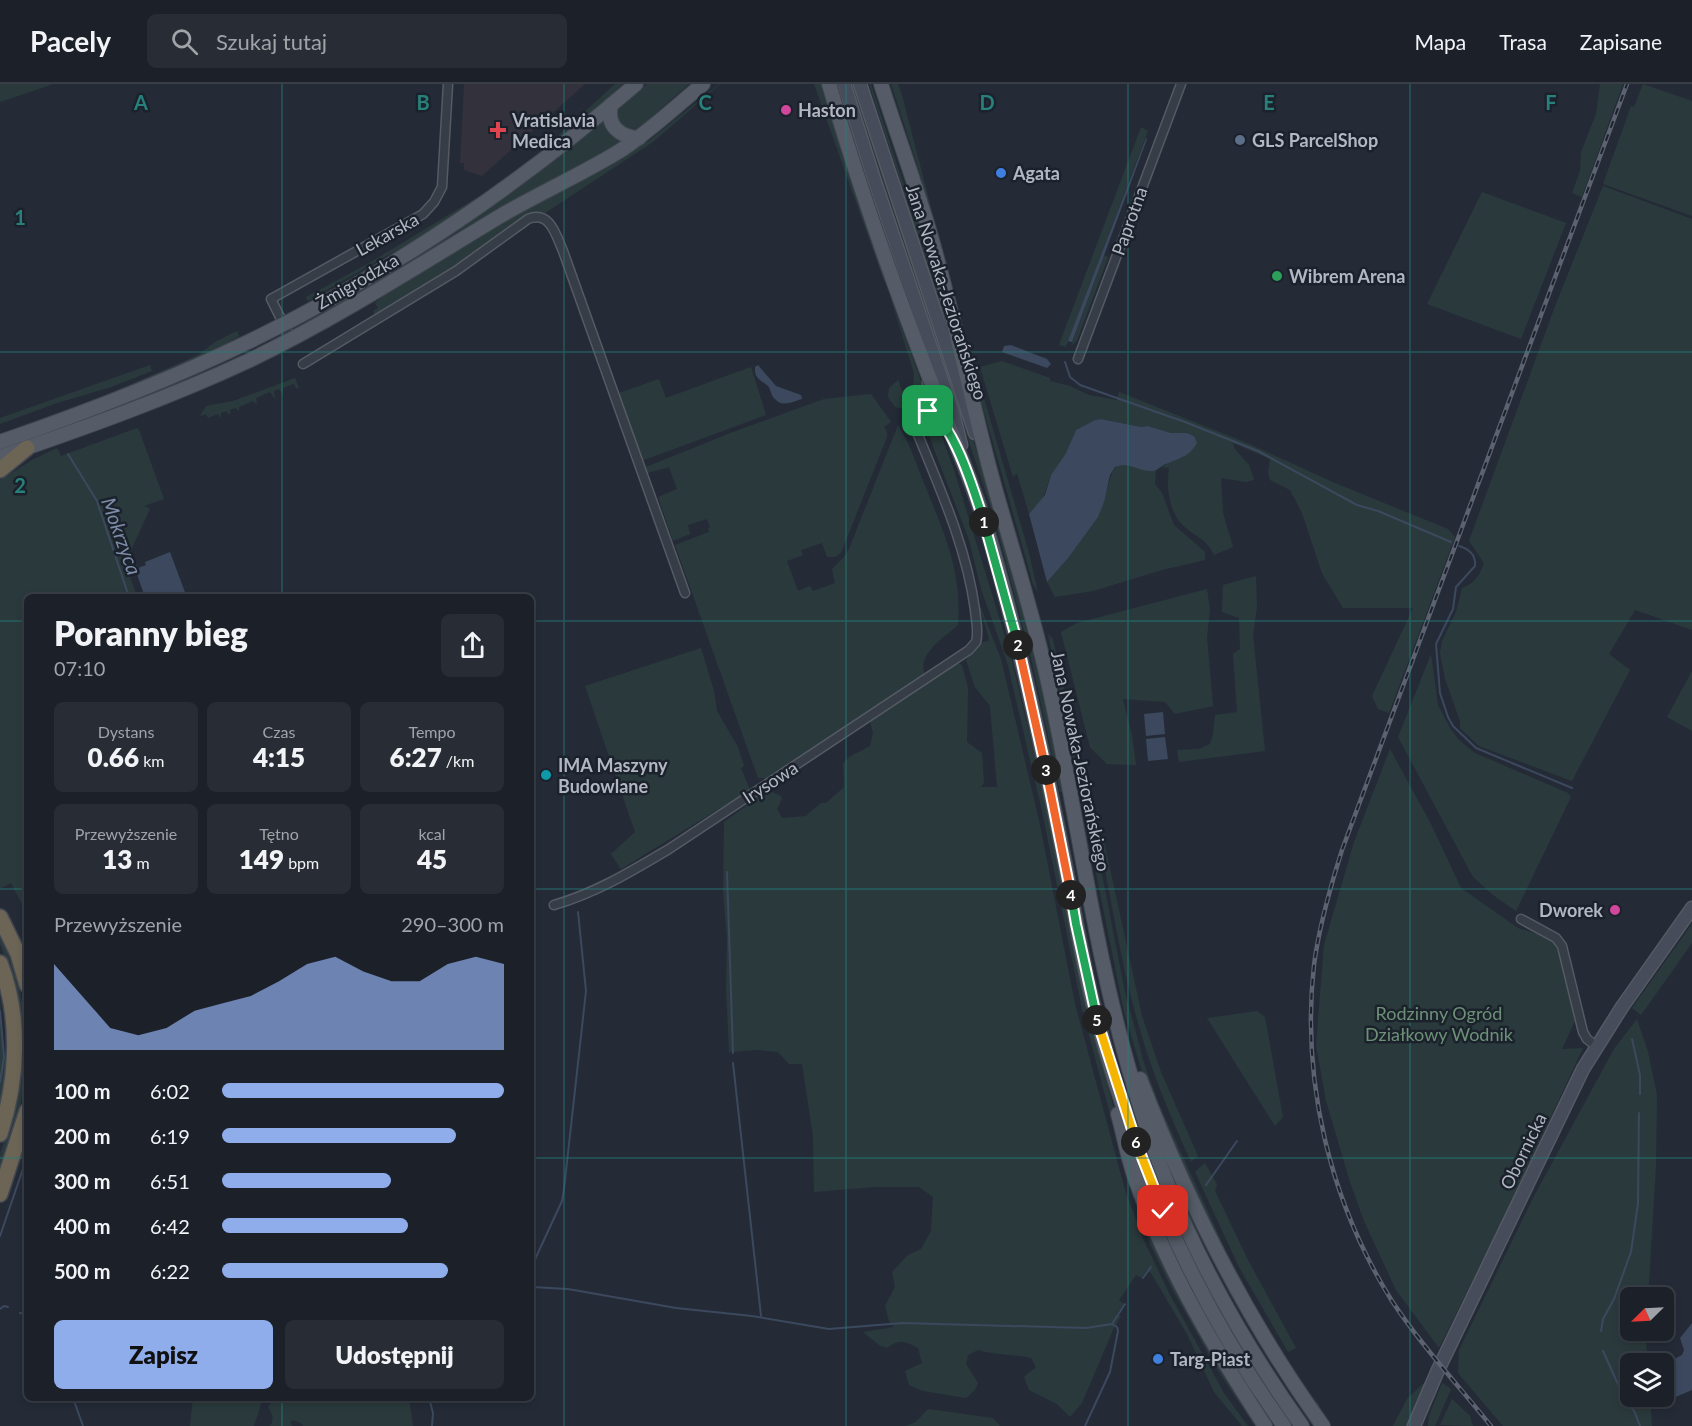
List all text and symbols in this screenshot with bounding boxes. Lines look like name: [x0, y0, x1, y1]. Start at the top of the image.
search box: [147, 14, 567, 68]
text: Pacely: [30, 24, 111, 58]
icon: search: [168, 25, 201, 58]
text: Szukaj tutaj: [216, 28, 327, 55]
text: Mapa: [1414, 29, 1466, 54]
text: Trasa: [1499, 29, 1547, 54]
text: Zapisane: [1580, 29, 1662, 54]
text: A: [133, 90, 148, 114]
text: B: [416, 90, 430, 114]
text: C: [698, 90, 712, 114]
text: D: [979, 90, 995, 114]
text: E: [1263, 90, 1275, 114]
text: F: [1545, 90, 1557, 114]
place label: Haston: [798, 99, 856, 121]
marker: Haston: [779, 103, 793, 117]
place label: Vratislavia Medica: [511, 109, 595, 152]
marker: Vratislavia Medica: [489, 121, 507, 139]
place label: GLS ParcelShop: [1252, 129, 1378, 151]
marker: GLS ParcelShop: [1233, 133, 1247, 147]
place label: Agata: [1012, 162, 1060, 184]
marker: Agata: [994, 166, 1008, 180]
street label: Jana Nowaka-Jeziorańskiego: [902, 182, 992, 402]
street label: Paprotna: [1106, 184, 1152, 258]
text: 1: [14, 205, 26, 229]
street label: Lekarska: [352, 208, 422, 260]
street label: Żmigrodzka: [312, 249, 402, 313]
place label: Wibrem Arena: [1289, 265, 1405, 287]
marker: Wibrem Arena: [1270, 269, 1284, 283]
pin: [902, 385, 953, 436]
icon: arrive: [911, 394, 944, 427]
text: 2: [14, 473, 26, 497]
water label: Mokrzyca: [97, 494, 147, 578]
pin: 1: [969, 507, 999, 537]
text: 1: [979, 512, 989, 531]
text: Poranny bieg: [54, 613, 248, 653]
button: share: [441, 614, 504, 677]
pin: 2: [1003, 630, 1033, 660]
text: 2: [1013, 635, 1023, 654]
street label: Jana Nowaka-Jeziorańskiego: [1047, 649, 1115, 873]
text: 07:10: [54, 656, 105, 680]
text: Dystans: [98, 722, 154, 741]
text: Czas: [263, 722, 295, 741]
text: Tempo: [408, 722, 456, 741]
text: 0.66: [88, 741, 139, 773]
text: 4:15: [253, 741, 305, 773]
text: 6:27: [390, 741, 442, 773]
text: km: [139, 751, 164, 770]
text: /km: [442, 751, 474, 770]
place label: IMA Maszyny Budowlane: [558, 754, 668, 797]
pin: 3: [1031, 755, 1061, 785]
street label: Irysowa: [738, 756, 802, 808]
text: 3: [1041, 760, 1051, 779]
marker: IMA Maszyny Budowlane: [539, 768, 553, 782]
text: Przewyższenie: [75, 824, 177, 843]
text: Tętno: [259, 824, 299, 843]
text: kcal: [418, 824, 446, 843]
text: 13: [102, 843, 132, 875]
text: 149: [239, 843, 284, 875]
text: 45: [417, 843, 447, 875]
text: m: [132, 853, 150, 872]
text: bpm: [284, 853, 319, 872]
pin: 4: [1056, 880, 1086, 910]
text: 4: [1066, 885, 1076, 904]
place label: Dworek: [1539, 899, 1603, 921]
marker: Dworek: [1608, 903, 1622, 917]
text: Przewyższenie: [54, 912, 182, 936]
text: 290–300 m: [401, 912, 504, 936]
park label: Rodzinny Ogród Działkowy Wodnik: [1365, 1002, 1514, 1045]
pin: 5: [1082, 1005, 1112, 1035]
text: 5: [1092, 1010, 1102, 1029]
text: 100 m: [54, 1079, 110, 1103]
text: 6:02: [150, 1079, 190, 1103]
street label: Obornicka: [1495, 1109, 1551, 1193]
text: 200 m: [54, 1124, 110, 1148]
text: 6:19: [150, 1124, 190, 1148]
pin: 6: [1121, 1127, 1151, 1157]
text: 6: [1131, 1132, 1141, 1151]
text: 300 m: [54, 1169, 110, 1193]
text: 6:51: [150, 1169, 190, 1193]
pin: [1137, 1185, 1188, 1236]
icon: check: [1146, 1194, 1179, 1227]
text: 400 m: [54, 1214, 110, 1238]
text: 6:42: [150, 1214, 190, 1238]
text: 500 m: [54, 1259, 110, 1283]
text: 6:22: [150, 1259, 190, 1283]
north arrow: [1620, 1287, 1674, 1341]
map controls: [1620, 1287, 1674, 1407]
button: Zapisz: [54, 1320, 273, 1389]
button: Udostępnij: [285, 1320, 504, 1389]
place label: Targ-Piast: [1170, 1348, 1251, 1370]
marker: Targ-Piast: [1151, 1352, 1165, 1366]
button: layers: [1620, 1353, 1674, 1407]

